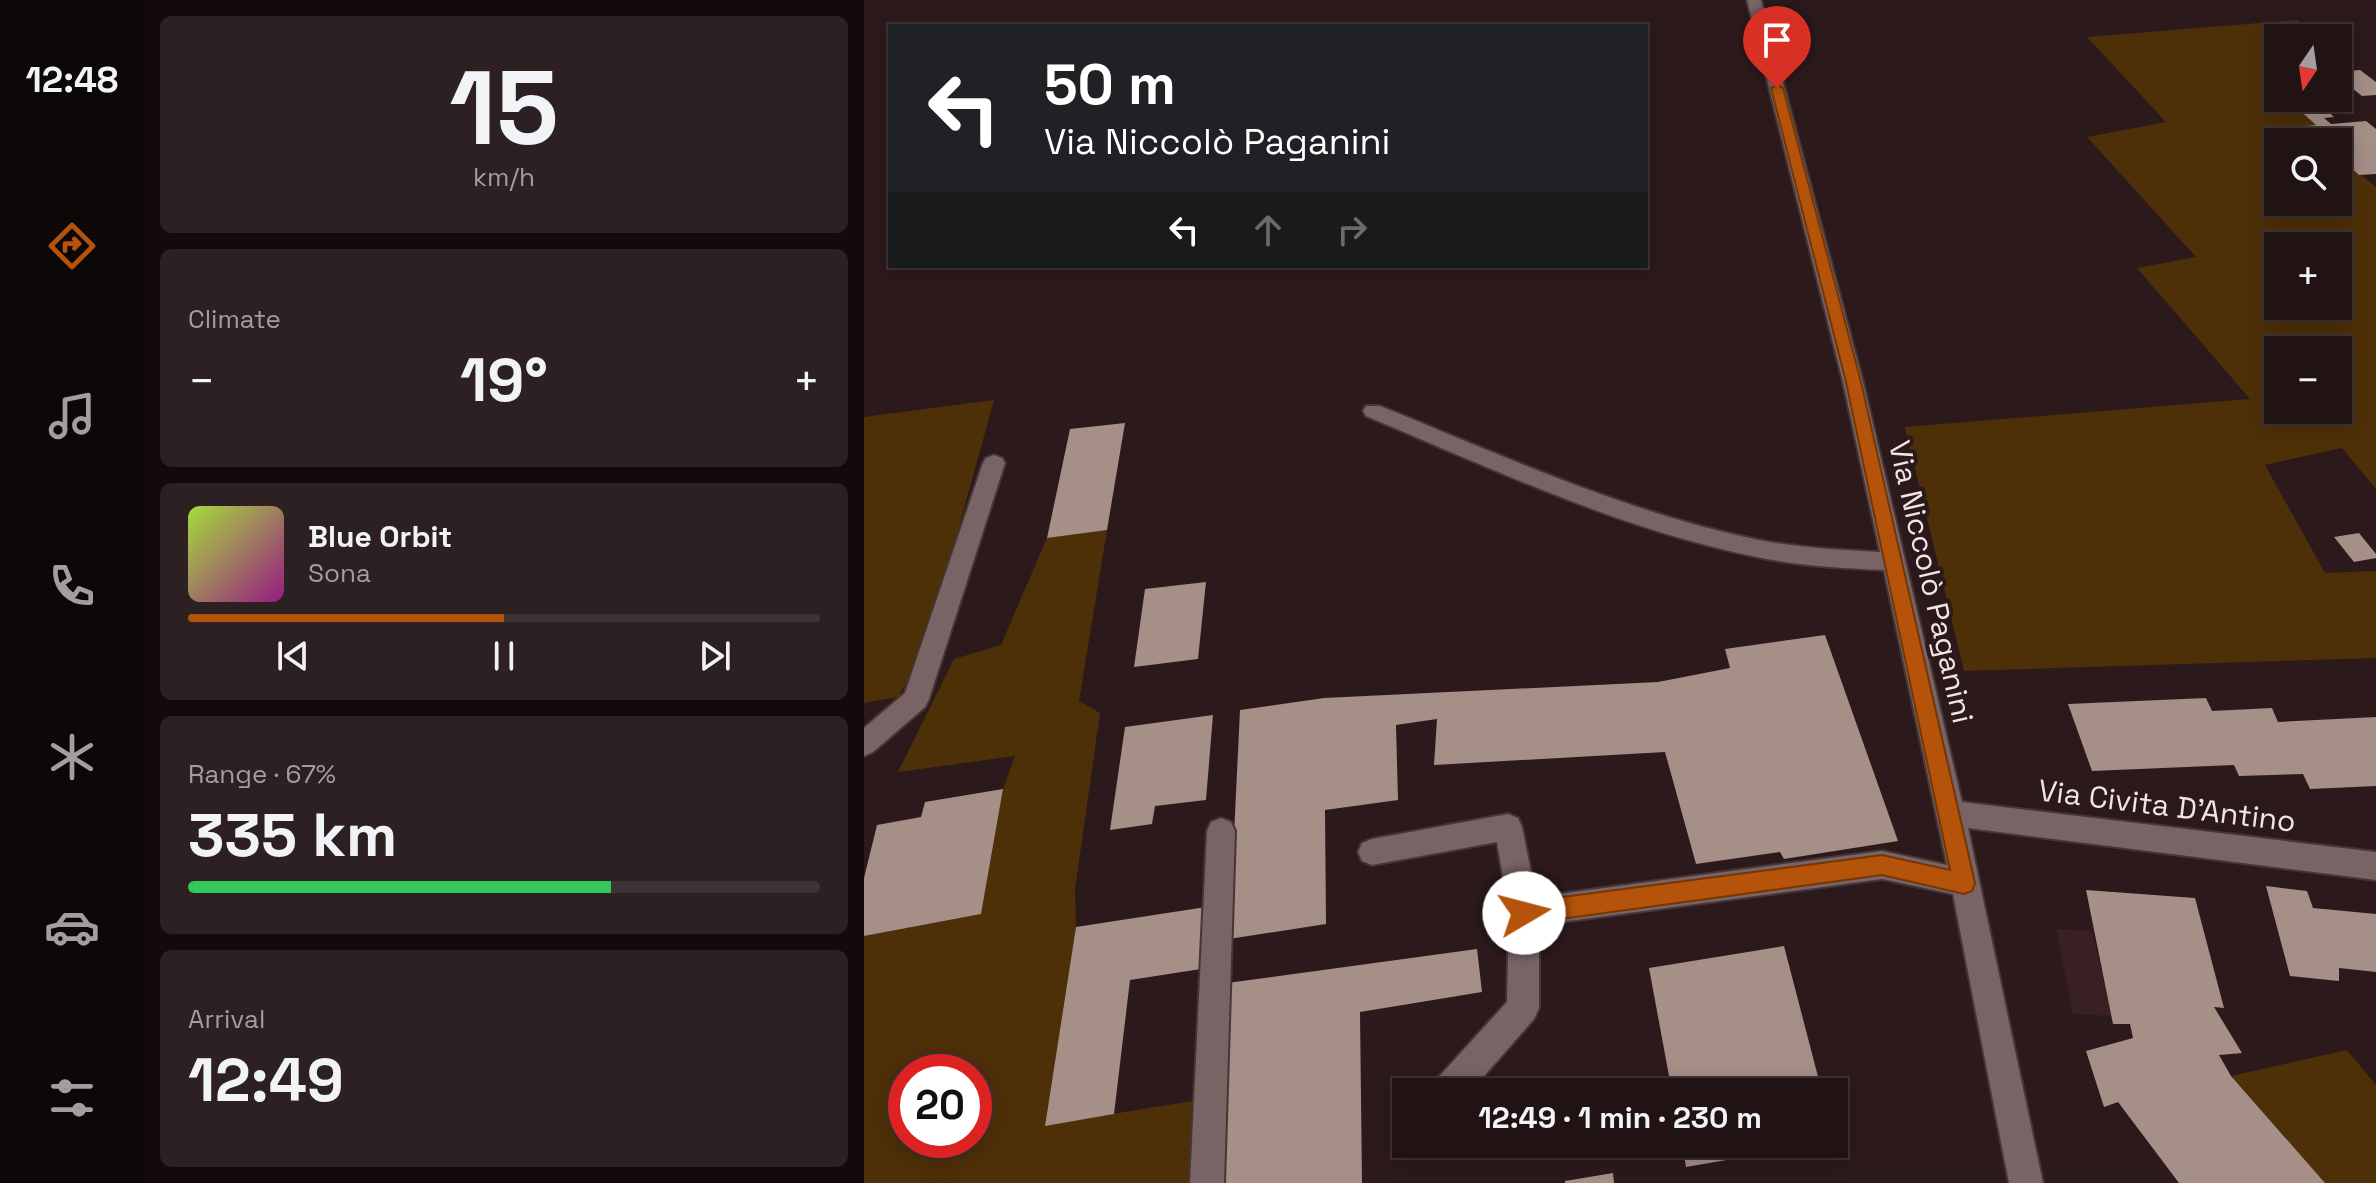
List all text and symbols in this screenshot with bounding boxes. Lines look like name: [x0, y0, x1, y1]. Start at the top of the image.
pin: [1743, 6, 1811, 88]
icon: arrive: [1755, 18, 1799, 62]
north arrow: [2264, 24, 2352, 112]
map controls: [2264, 24, 2352, 424]
text: 15: [449, 42, 559, 174]
text: 50 m: [1044, 49, 1176, 120]
icon: left: [912, 56, 1016, 160]
text: 12:48: [26, 57, 118, 103]
text: Via Niccolò Paganini: [1044, 119, 1390, 165]
button: search: [2264, 128, 2352, 216]
text: km/h: [473, 160, 535, 194]
icon: left: [1162, 208, 1206, 252]
icon: ahead: [1246, 208, 1290, 252]
icon: right: [1330, 208, 1374, 252]
icon: directions: [44, 218, 100, 274]
button: +: [2264, 232, 2352, 320]
text: Climate: [188, 302, 281, 336]
button: −: [2264, 336, 2352, 424]
text: 19°: [460, 342, 548, 419]
text: −: [188, 353, 215, 409]
text: +: [793, 353, 820, 409]
icon: music: [44, 388, 100, 444]
street label: Via Niccolò Paganini: [1880, 437, 1983, 727]
text: Blue Orbit: [308, 517, 452, 556]
text: Sona: [308, 556, 371, 590]
icon: phone: [44, 558, 100, 614]
icon: previous: [271, 634, 315, 678]
icon: pause: [482, 634, 526, 678]
icon: next: [693, 634, 737, 678]
icon: climate: [44, 729, 100, 785]
text: Range · 67%: [188, 757, 336, 791]
street label: Via Civita D'Antino: [2036, 770, 2298, 841]
text: 335 km: [188, 797, 397, 874]
position arrow: [1482, 871, 1566, 955]
icon: car: [44, 899, 100, 955]
text: Arrival: [188, 1002, 265, 1036]
text: 12:49: [188, 1042, 344, 1119]
speed limit sign: 20: [888, 1054, 992, 1158]
icon: filters: [44, 1070, 100, 1126]
text: 12:49 · 1 min · 230 m: [1478, 1098, 1762, 1137]

